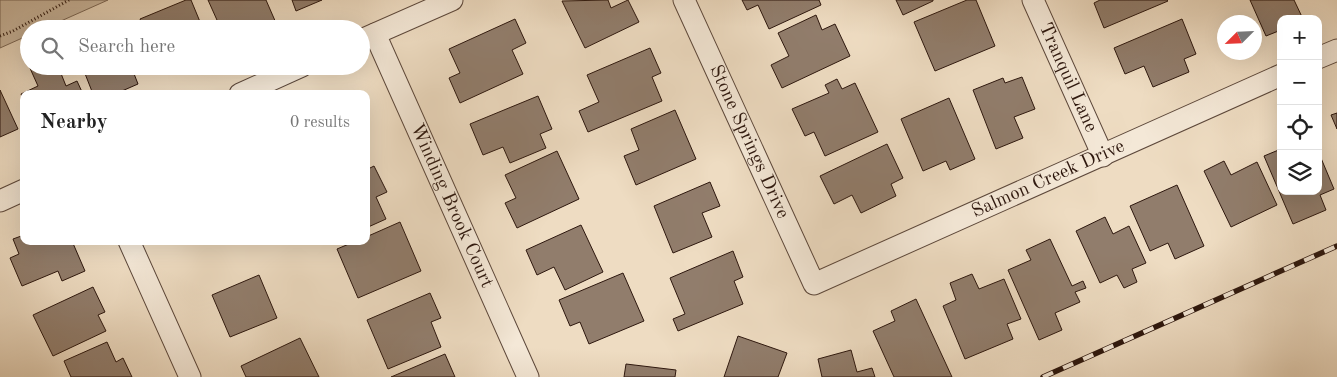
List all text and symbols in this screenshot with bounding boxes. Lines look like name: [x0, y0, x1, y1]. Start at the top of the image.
north arrow: [1217, 15, 1262, 60]
map controls: [1277, 15, 1322, 195]
button: +: [1277, 15, 1322, 60]
search box: [20, 20, 370, 75]
street label: Tranquil Lane: [1035, 20, 1101, 135]
icon: search: [38, 34, 66, 62]
text: Search here: [78, 38, 175, 57]
button: −: [1277, 60, 1322, 105]
street label: Stone Springs Drive: [706, 62, 792, 222]
button: locate: [1277, 105, 1322, 150]
text: Nearby: [40, 112, 108, 133]
text: 0 results: [290, 115, 350, 131]
street label: Winding Brook Court: [407, 121, 496, 291]
street label: Salmon Creek Drive: [969, 137, 1128, 222]
button: layers: [1277, 150, 1322, 195]

